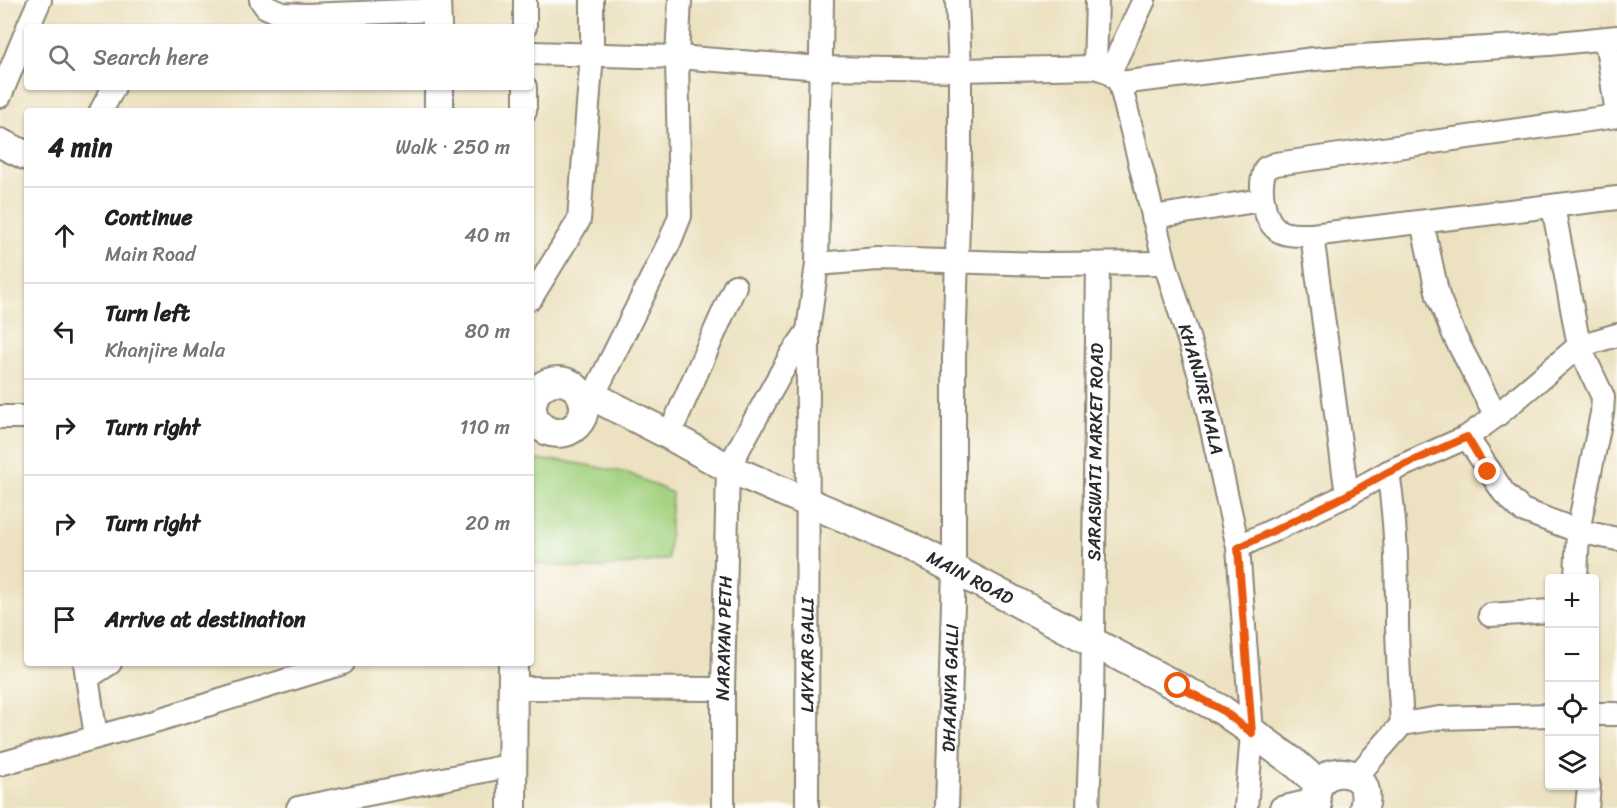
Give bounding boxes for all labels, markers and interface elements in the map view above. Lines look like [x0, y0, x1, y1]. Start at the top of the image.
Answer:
search box [24, 24, 534, 90]
text: Search here [93, 38, 209, 77]
icon: search [45, 41, 78, 74]
text: 4 min [48, 124, 112, 170]
text: Walk · 250 m [396, 130, 510, 165]
text: Continue [105, 198, 193, 237]
text: 40 m [464, 218, 510, 253]
icon: ahead [48, 219, 81, 252]
text: Main Road [105, 237, 195, 272]
text: Turn left [105, 294, 190, 333]
text: 80 m [465, 314, 510, 349]
icon: left [48, 315, 81, 348]
street label: KHANJIRE MALA [1169, 320, 1233, 458]
text: Khanjire Mala [105, 333, 225, 368]
street label: SARASWATI MARKET ROAD [1078, 343, 1113, 561]
text: Turn right [105, 408, 200, 447]
text: 110 m [460, 410, 510, 445]
icon: right [48, 411, 81, 444]
route end [1474, 458, 1500, 484]
text: Turn right [105, 504, 200, 543]
text: 20 m [465, 506, 510, 541]
icon: right [48, 507, 81, 540]
street label: MAIN ROAD [921, 542, 1020, 614]
map controls [1545, 574, 1599, 790]
button: + [1545, 574, 1599, 628]
street label: NARAYAN PETH [707, 575, 742, 701]
street label: LAYKAR GALLI [791, 596, 823, 713]
text: Arrive at destination [105, 600, 306, 639]
icon: arrive [48, 603, 81, 636]
street label: DHAANYA GALLI [933, 623, 968, 753]
button: − [1545, 628, 1599, 682]
route start [1164, 672, 1190, 698]
button: locate [1545, 682, 1599, 736]
button: layers [1545, 736, 1599, 790]

